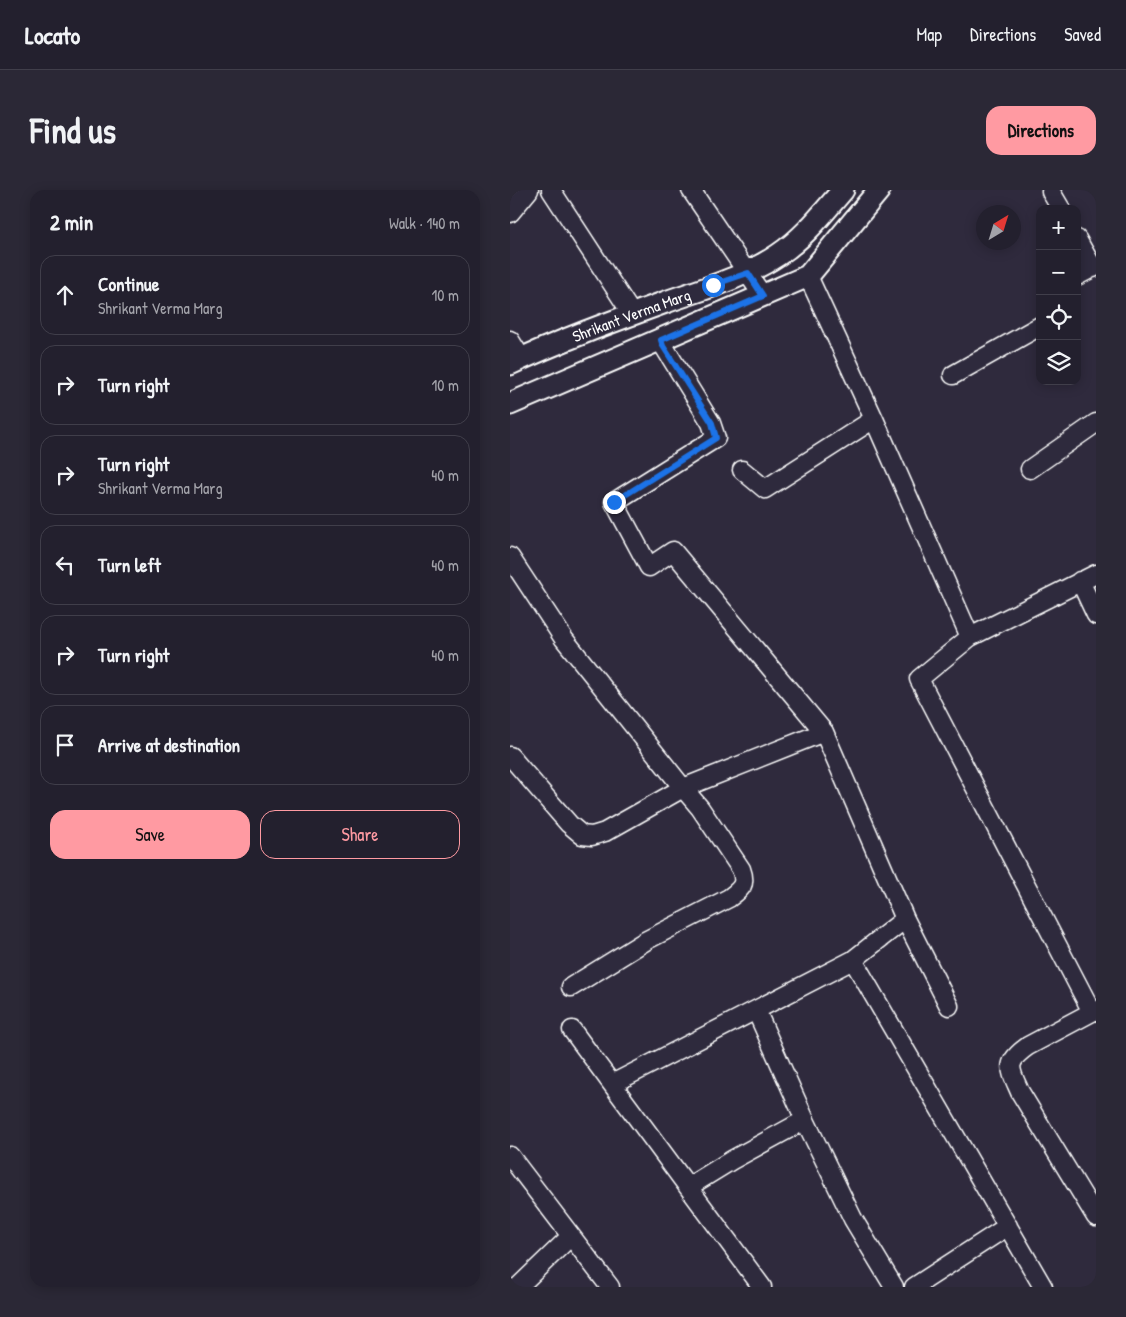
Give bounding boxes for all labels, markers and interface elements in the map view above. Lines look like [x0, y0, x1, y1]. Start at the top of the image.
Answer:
text: Locato [25, 19, 80, 51]
text: Map [917, 22, 942, 47]
text: Directions [970, 22, 1036, 47]
text: Saved [1064, 22, 1101, 47]
button: Directions [986, 106, 1096, 155]
text: Find us [30, 107, 116, 154]
north arrow [976, 205, 1021, 250]
map controls [1036, 205, 1081, 385]
button: + [1036, 205, 1081, 250]
text: 2 min [50, 208, 93, 237]
text: Walk · 140 m [389, 212, 460, 234]
button: − [1036, 250, 1081, 295]
text: Continue [98, 271, 159, 297]
route start [702, 274, 725, 297]
icon: ahead [51, 281, 79, 309]
street label: Shrikant Verma Marg [569, 283, 693, 347]
text: 10 m [431, 284, 459, 306]
button: locate [1036, 295, 1081, 340]
text: Shrikant Verma Marg [98, 297, 223, 319]
button: layers [1036, 340, 1081, 385]
icon: right [51, 371, 79, 399]
text: Turn right [98, 372, 169, 398]
text: 10 m [431, 374, 459, 396]
text: Turn right [98, 451, 169, 477]
icon: right [51, 461, 79, 489]
text: 40 m [431, 464, 459, 486]
text: Shrikant Verma Marg [98, 477, 223, 499]
route end [603, 491, 626, 514]
icon: left [51, 551, 79, 579]
text: Turn left [98, 552, 161, 578]
text: 40 m [431, 554, 459, 576]
icon: right [51, 641, 79, 669]
text: Turn right [98, 642, 169, 668]
text: 40 m [431, 644, 459, 666]
icon: arrive [51, 731, 79, 759]
text: Arrive at destination [98, 732, 240, 758]
button: Save [50, 810, 250, 859]
button: Share [260, 810, 460, 859]

